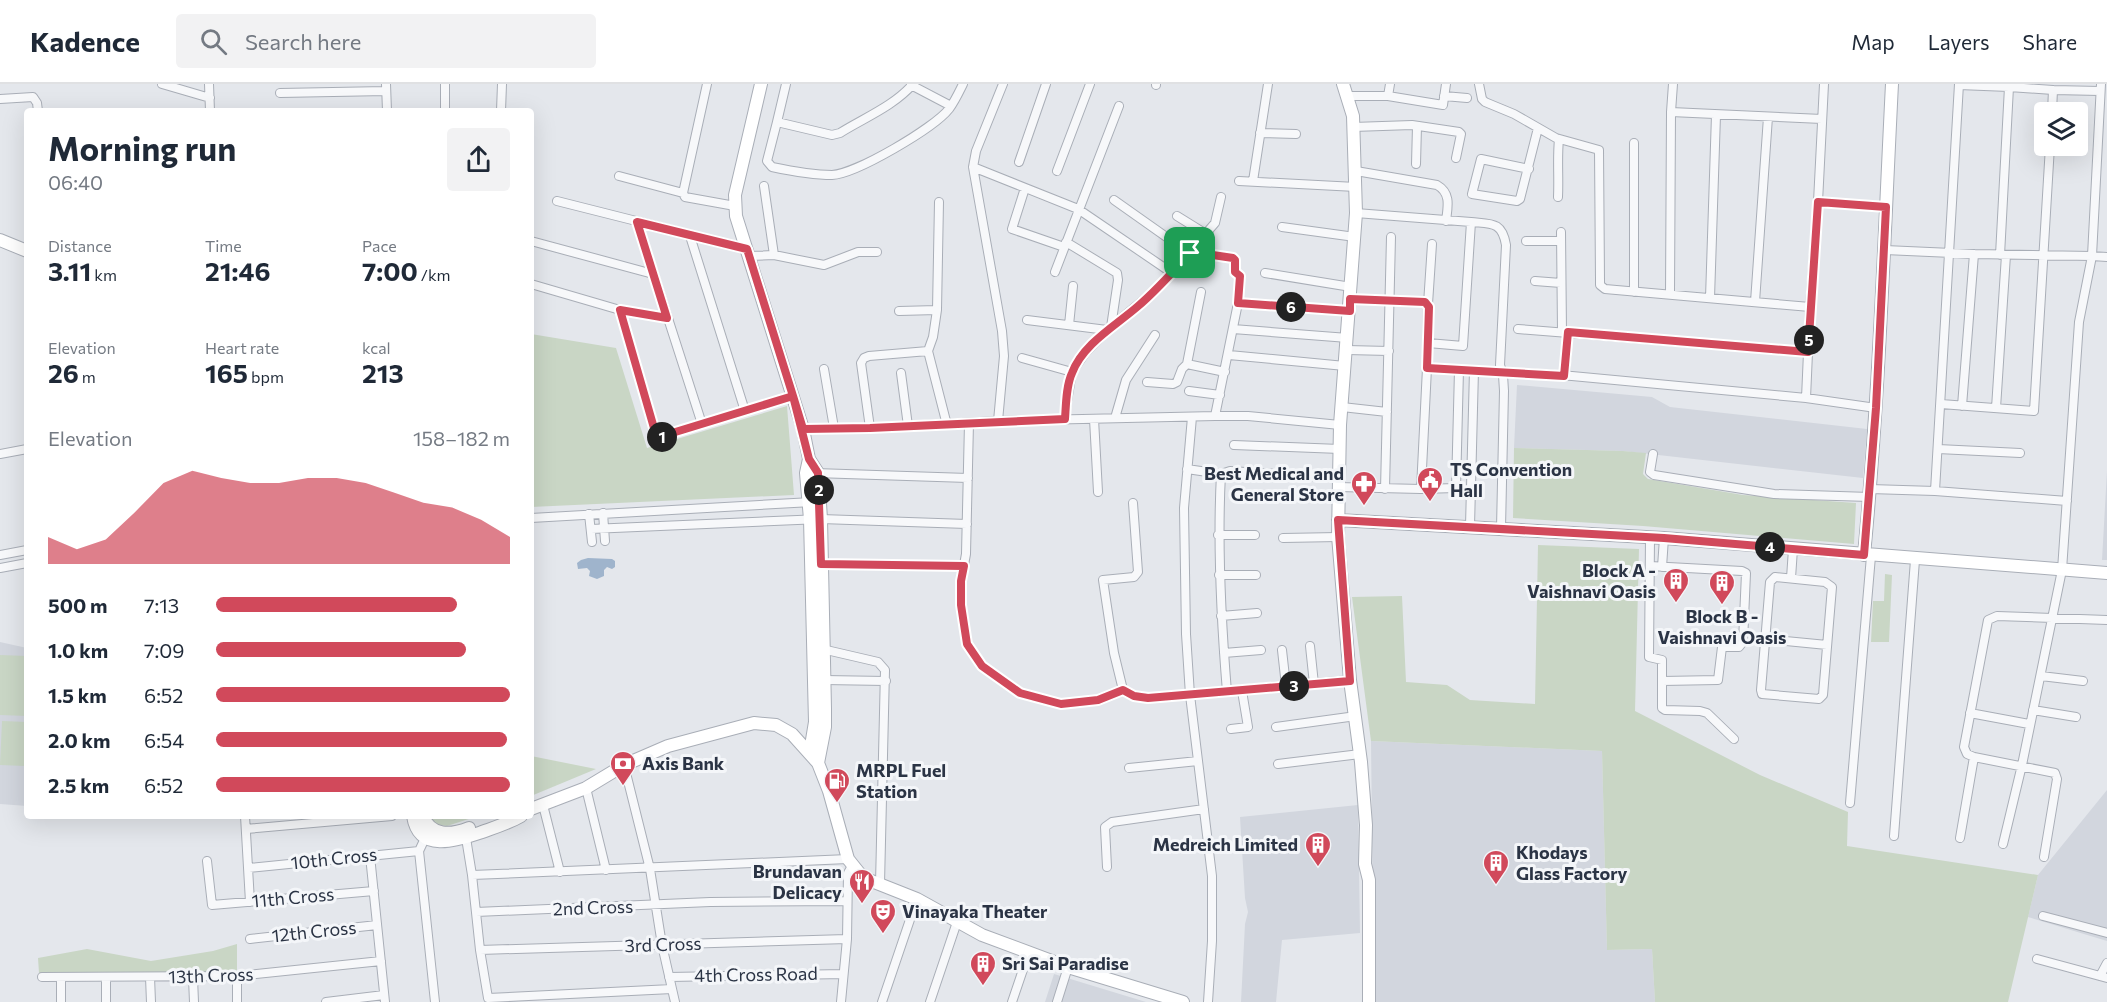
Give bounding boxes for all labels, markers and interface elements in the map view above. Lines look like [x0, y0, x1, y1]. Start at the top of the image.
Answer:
search box [176, 14, 596, 68]
text: Kadence [30, 24, 140, 58]
icon: search [197, 25, 230, 58]
text: Search here [245, 28, 361, 55]
text: Map [1851, 29, 1895, 54]
text: Layers [1928, 29, 1990, 54]
text: Share [2023, 29, 2077, 54]
map controls [2034, 102, 2088, 156]
button: layers [2034, 102, 2088, 156]
text: Morning run [48, 127, 236, 168]
button: share [447, 128, 510, 191]
text: 06:40 [48, 170, 103, 194]
pin [1164, 227, 1215, 278]
text: Distance [48, 236, 112, 255]
text: Time [205, 236, 242, 255]
text: Pace [362, 236, 397, 255]
icon: arrive [1173, 236, 1206, 269]
text: 3.11 [48, 255, 91, 286]
text: 21:46 [205, 255, 270, 286]
text: 7:00 [362, 255, 418, 286]
text: km [91, 265, 117, 284]
text: /km [418, 265, 451, 284]
pin: 6 [1276, 292, 1306, 322]
text: 6 [1286, 297, 1296, 316]
pin: 5 [1794, 325, 1824, 355]
text: 5 [1804, 330, 1814, 349]
text: Elevation [48, 338, 116, 357]
text: Heart rate [205, 338, 279, 357]
text: kcal [362, 338, 391, 357]
text: 26 [48, 357, 79, 388]
text: 165 [205, 357, 248, 388]
text: 213 [362, 357, 404, 388]
text: m [79, 367, 96, 386]
text: bpm [248, 367, 284, 386]
pin: 1 [647, 422, 677, 452]
text: Elevation [48, 426, 133, 450]
text: 158–182 m [413, 426, 510, 450]
text: 1 [658, 427, 666, 446]
place label: TS Convention Hall [1450, 458, 1572, 501]
place label: Best Medical and General Store [1204, 462, 1344, 505]
public building icon: TS Convention Hall [1415, 465, 1445, 503]
pharmacy icon: Best Medical and General Store [1349, 469, 1379, 507]
pin: 2 [804, 475, 834, 505]
text: 2 [814, 480, 824, 499]
pin: 4 [1755, 532, 1785, 562]
text: 4 [1765, 537, 1775, 556]
place label: Block A - Vaishnavi Oasis [1527, 559, 1656, 602]
building icon: Block A - Vaishnavi Oasis [1661, 566, 1691, 604]
building icon: Block B - Vaishnavi Oasis [1707, 568, 1737, 606]
text: 500 m [48, 593, 108, 617]
text: 7:13 [144, 593, 179, 617]
place label: Block B - Vaishnavi Oasis [1658, 605, 1786, 648]
text: 1.0 km [48, 638, 108, 662]
text: 7:09 [144, 638, 184, 662]
pin: 3 [1279, 671, 1309, 701]
text: 3 [1289, 676, 1299, 695]
text: 1.5 km [48, 683, 107, 707]
text: 6:52 [144, 683, 183, 707]
text: 2.0 km [48, 728, 110, 752]
text: 6:54 [144, 728, 184, 752]
bank icon: Axis Bank [608, 749, 638, 787]
place label: Axis Bank [642, 752, 725, 774]
place label: MRPL Fuel Station [856, 759, 946, 802]
fuel station icon: MRPL Fuel Station [822, 766, 852, 804]
text: 2.5 km [48, 773, 109, 797]
text: 6:52 [144, 773, 183, 797]
building icon: Medreich Limited [1303, 830, 1333, 868]
place label: Medreich Limited [1153, 833, 1298, 855]
place label: Khodays Glass Factory [1516, 841, 1628, 884]
street label: 10th Cross [290, 843, 378, 873]
building icon: Khodays Glass Factory [1481, 848, 1511, 886]
place label: Brundavan Delicacy [753, 860, 842, 903]
restaurant icon: Brundavan Delicacy [847, 867, 877, 905]
street label: 11th Cross [251, 882, 335, 912]
street label: 2nd Cross [552, 895, 633, 919]
theatre icon: Vinayaka Theater [868, 897, 898, 935]
place label: Vinayaka Theater [902, 900, 1048, 922]
street label: 12th Cross [270, 916, 357, 946]
street label: 3rd Cross [624, 932, 702, 956]
building icon: Sri Sai Paradise [968, 949, 998, 987]
place label: Sri Sai Paradise [1002, 952, 1129, 974]
street label: 4th Cross Road [694, 962, 818, 986]
street label: 13th Cross [168, 963, 254, 987]

